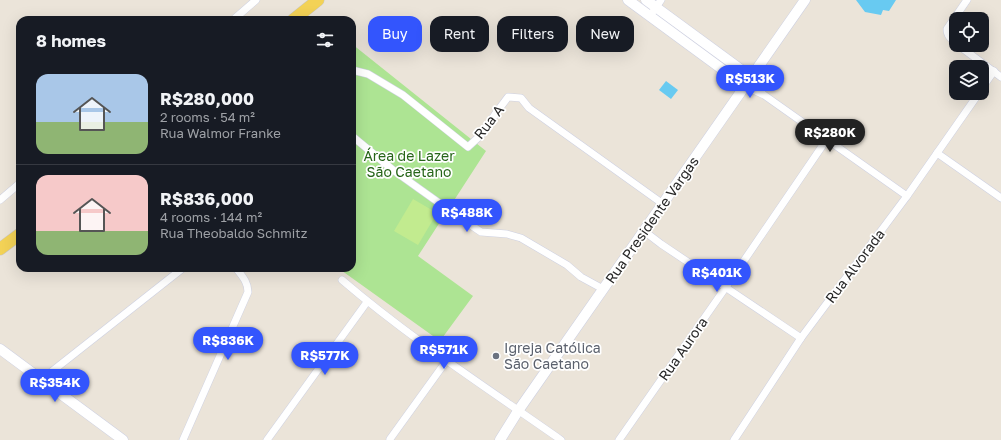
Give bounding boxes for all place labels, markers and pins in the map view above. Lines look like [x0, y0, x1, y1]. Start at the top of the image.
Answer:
pin: R$513K [717, 65, 783, 99]
pin: R$280K [797, 119, 863, 153]
pin: R$488K [434, 199, 500, 233]
pin: R$401K [684, 259, 750, 293]
pin: R$836K [195, 327, 261, 361]
pin: R$571K [411, 336, 477, 370]
place label: Igreja Católica São Caetano [504, 339, 601, 372]
pin: R$577K [292, 342, 358, 376]
marker: Igreja Católica São Caetano [491, 351, 501, 361]
pin: R$354K [22, 369, 88, 403]

